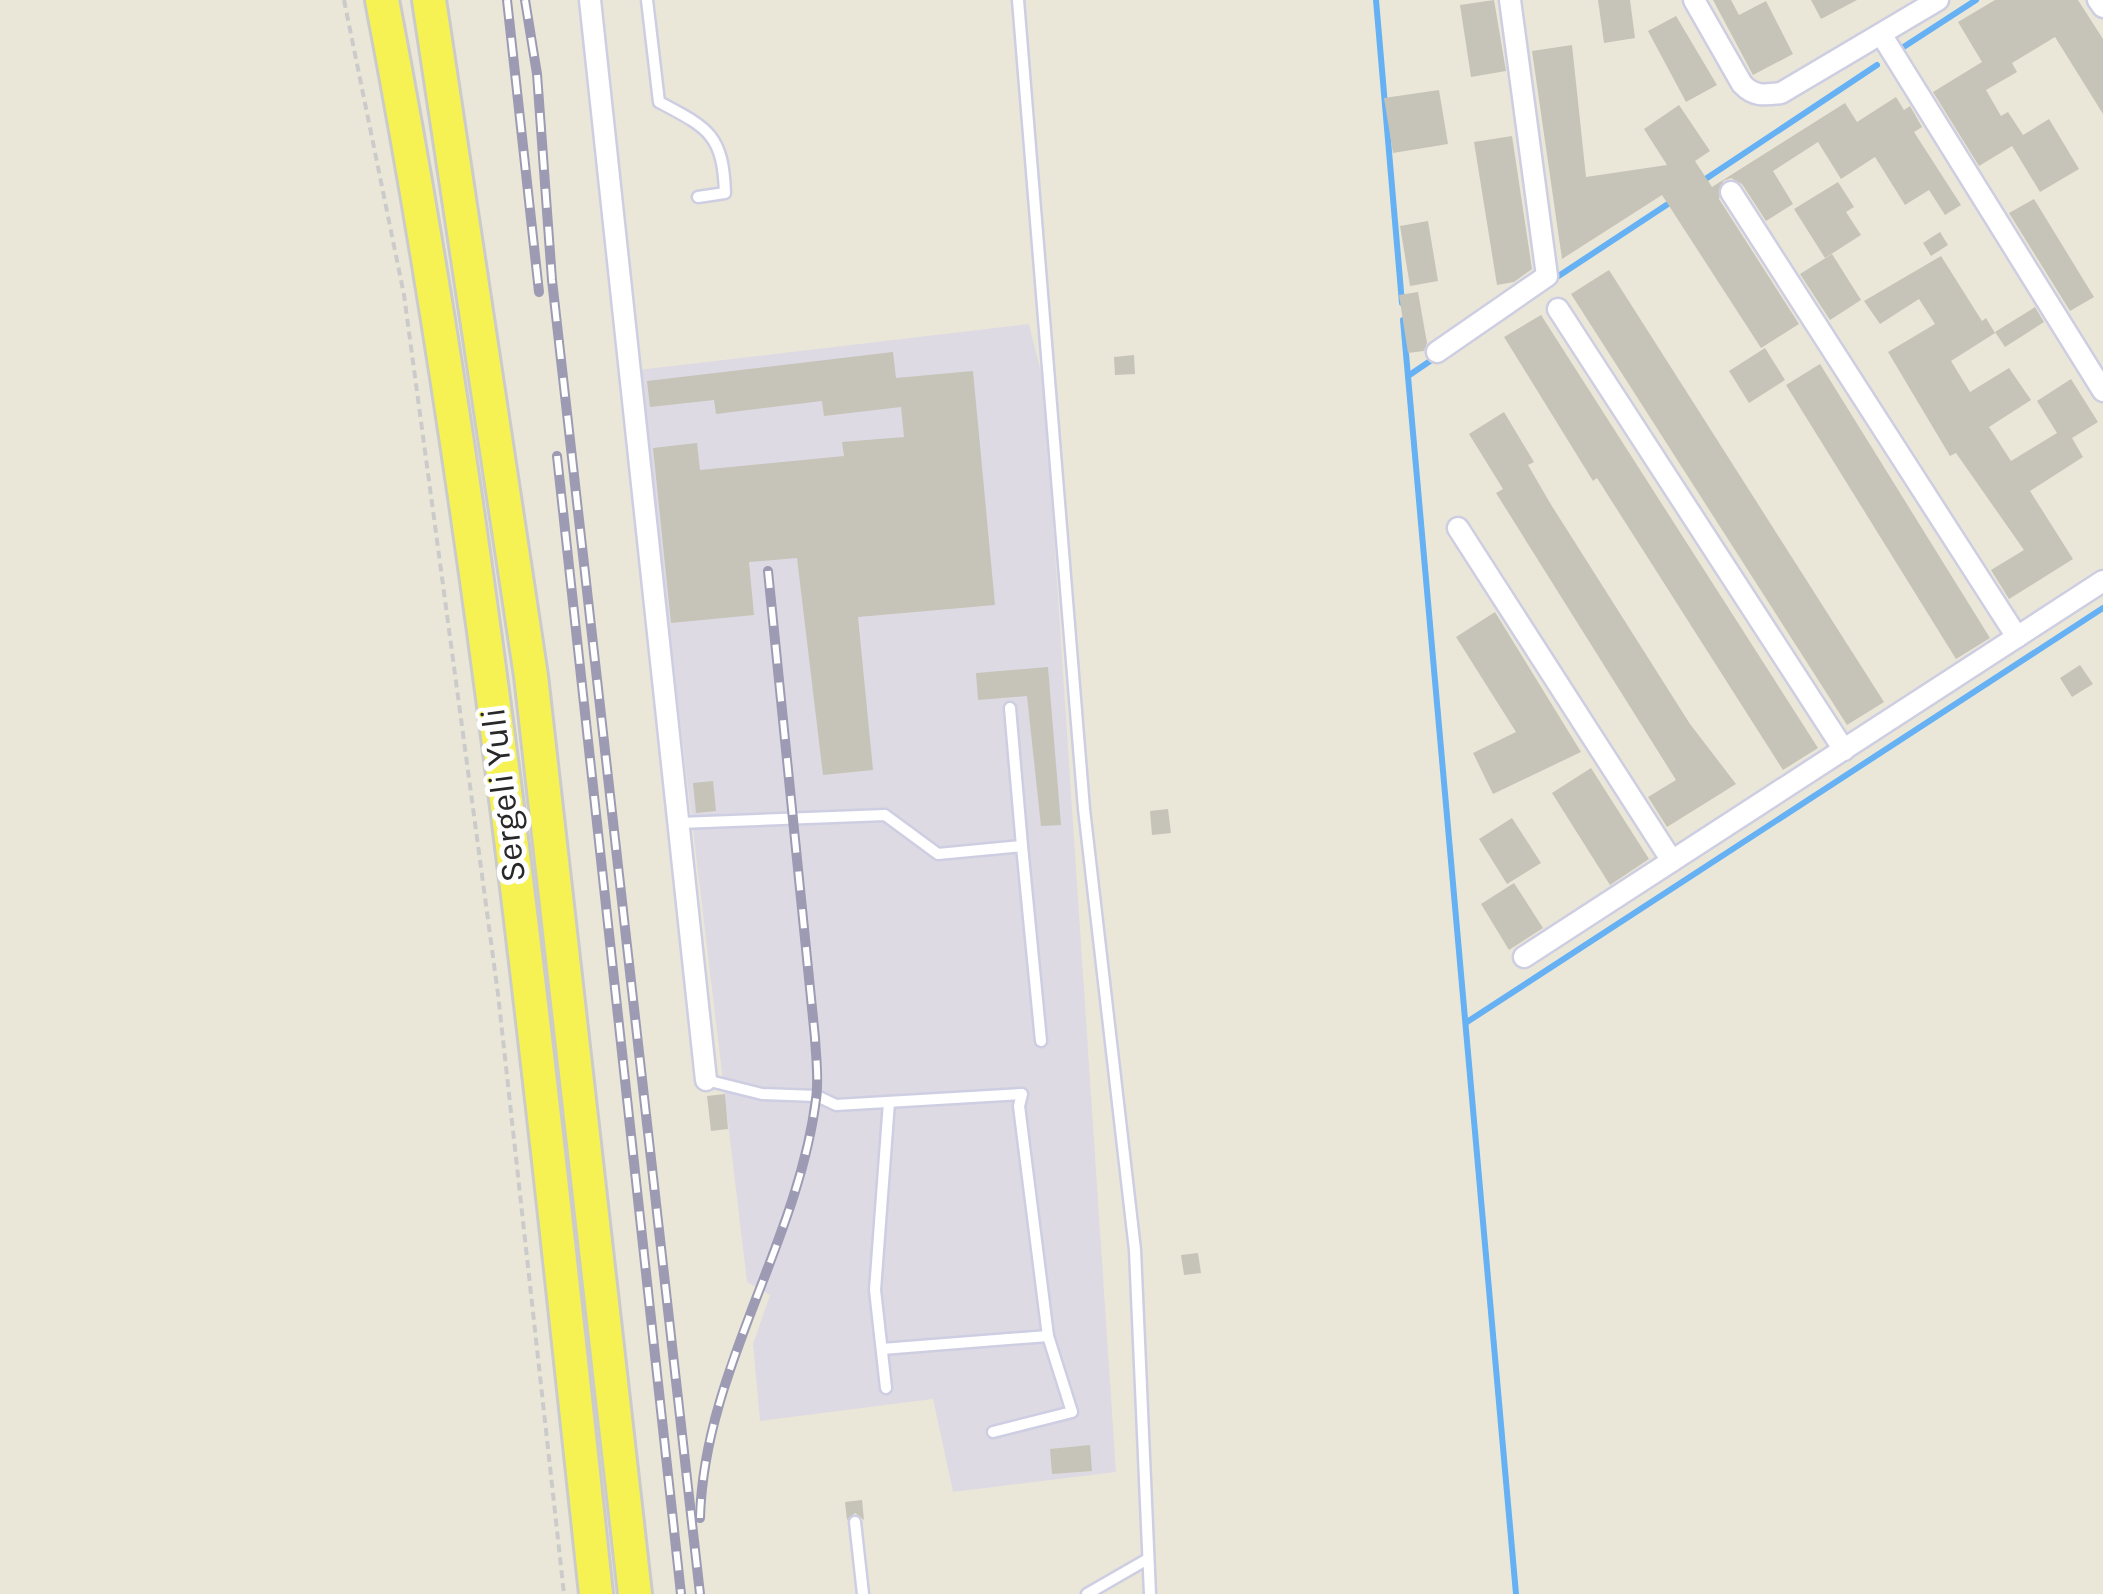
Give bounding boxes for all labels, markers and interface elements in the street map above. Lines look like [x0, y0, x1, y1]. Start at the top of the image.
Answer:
street label: Sergeli Yuli [472, 705, 534, 885]

